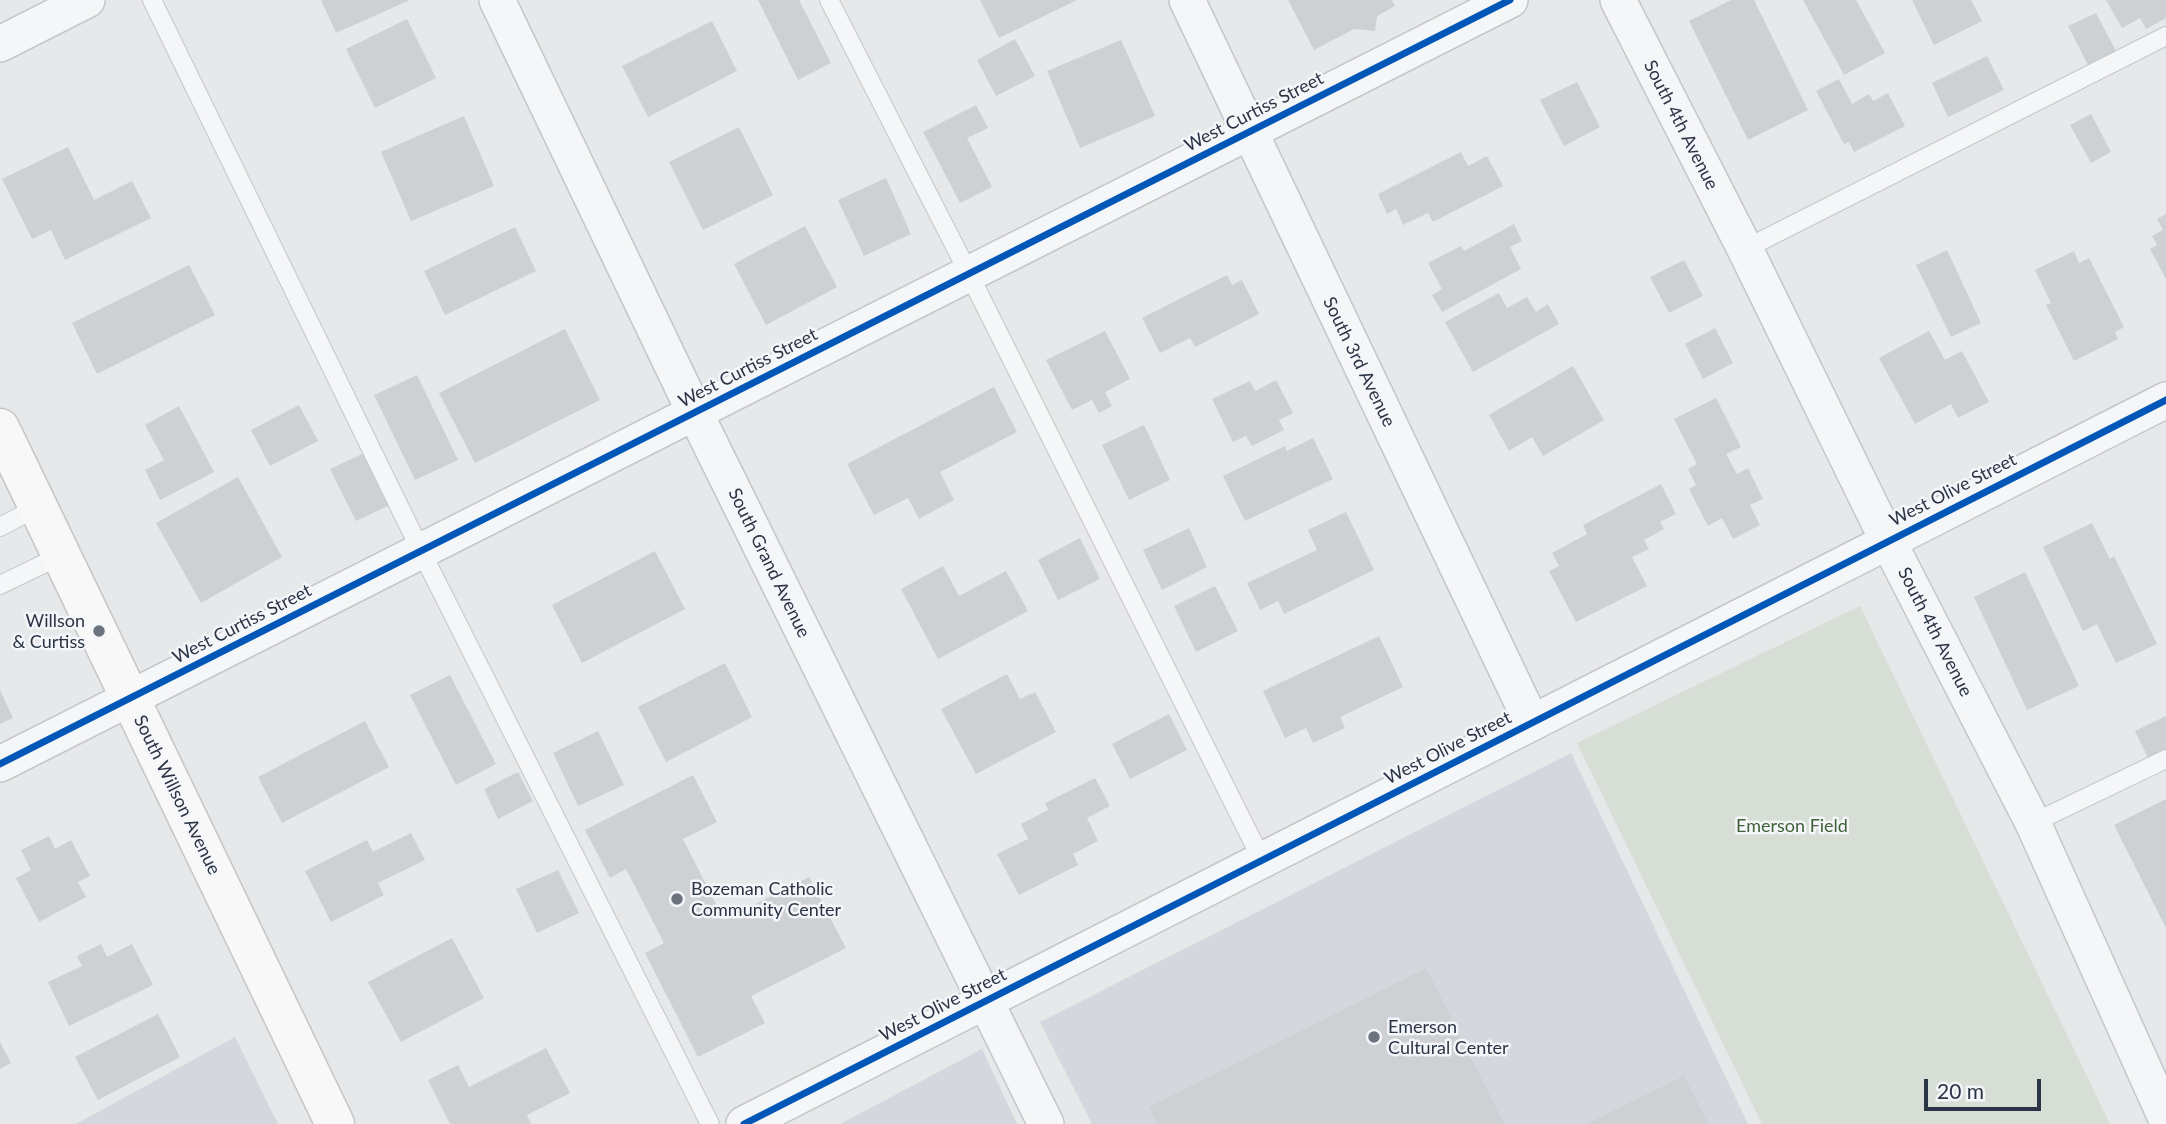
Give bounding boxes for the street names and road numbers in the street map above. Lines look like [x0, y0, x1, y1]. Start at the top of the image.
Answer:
street label: South 4th Avenue [1639, 57, 1723, 193]
street label: West Curtiss Street [1181, 68, 1327, 156]
street label: South 3rd Avenue [1318, 293, 1400, 431]
street label: West Curtiss Street [675, 324, 821, 412]
street label: West Olive Street [1886, 449, 2020, 531]
street label: South Grand Avenue [723, 485, 815, 641]
street label: South 4th Avenue [1893, 564, 1977, 700]
street label: West Curtiss Street [169, 580, 315, 668]
street label: West Olive Street [1381, 707, 1515, 789]
street label: South Willson Avenue [129, 712, 225, 878]
street label: West Olive Street [876, 964, 1010, 1046]

